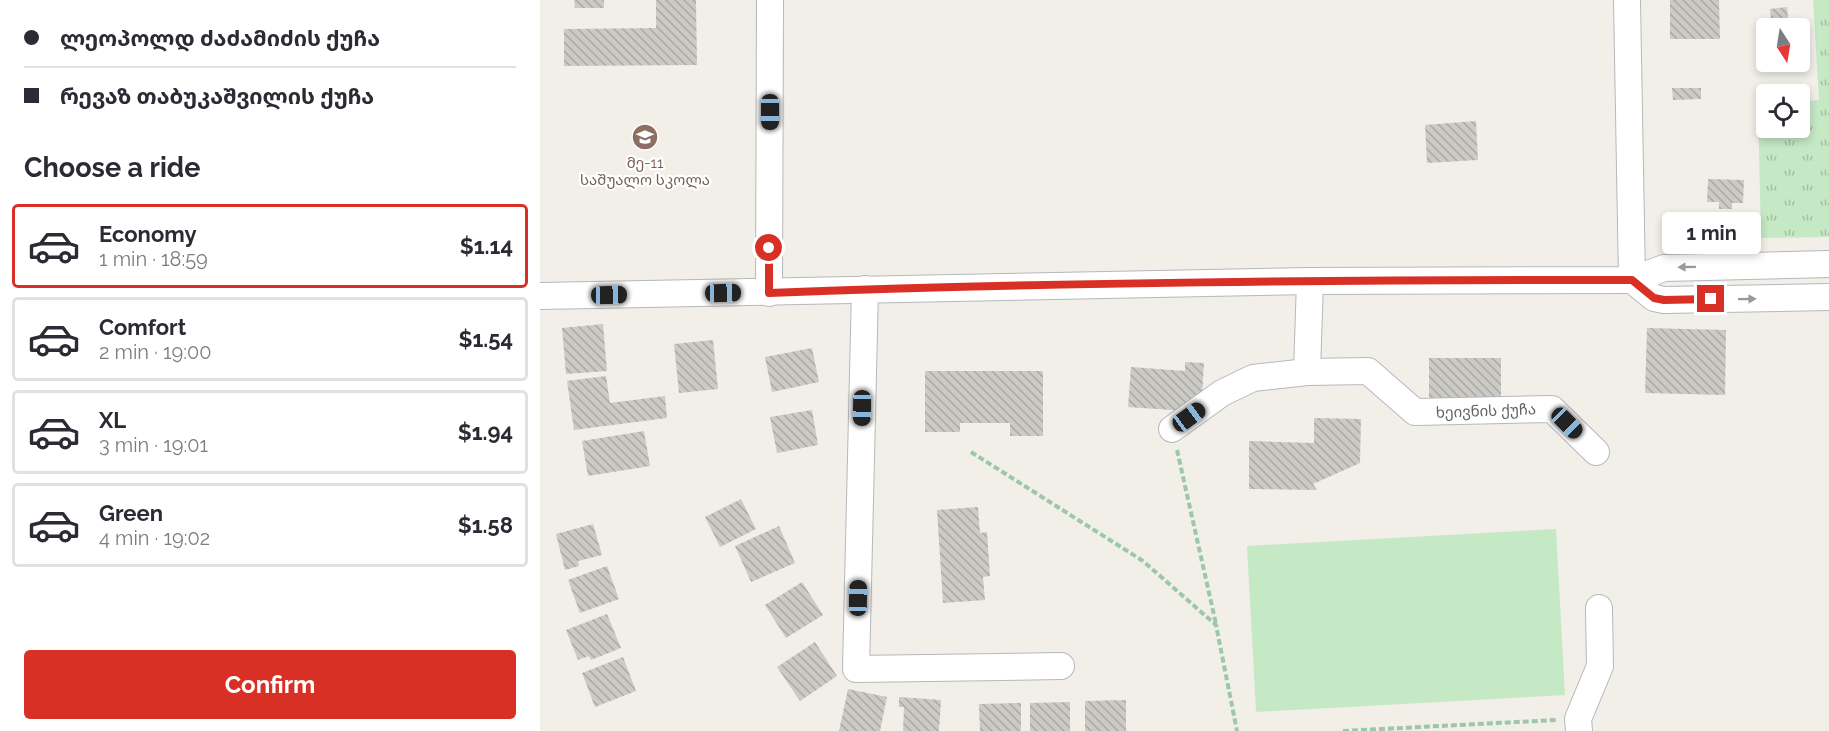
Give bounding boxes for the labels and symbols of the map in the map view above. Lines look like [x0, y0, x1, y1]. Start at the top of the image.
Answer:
north arrow [1756, 18, 1810, 72]
car [761, 94, 779, 130]
school or university icon: მე-11 საშუალო სკოლა [630, 122, 660, 152]
place label: მე-11 საშუალო სკოლა [580, 154, 710, 189]
callout: 1 min [1662, 212, 1760, 254]
route start [755, 234, 782, 261]
one-way arrow [1677, 262, 1696, 272]
car [705, 284, 741, 302]
route end [1697, 285, 1724, 312]
car [591, 286, 627, 304]
one-way arrow [1738, 294, 1757, 303]
car [853, 390, 871, 426]
car [1169, 399, 1209, 435]
street label: ხეივნის ქუჩა [1436, 400, 1536, 422]
car [1548, 404, 1586, 442]
car [849, 580, 867, 616]

